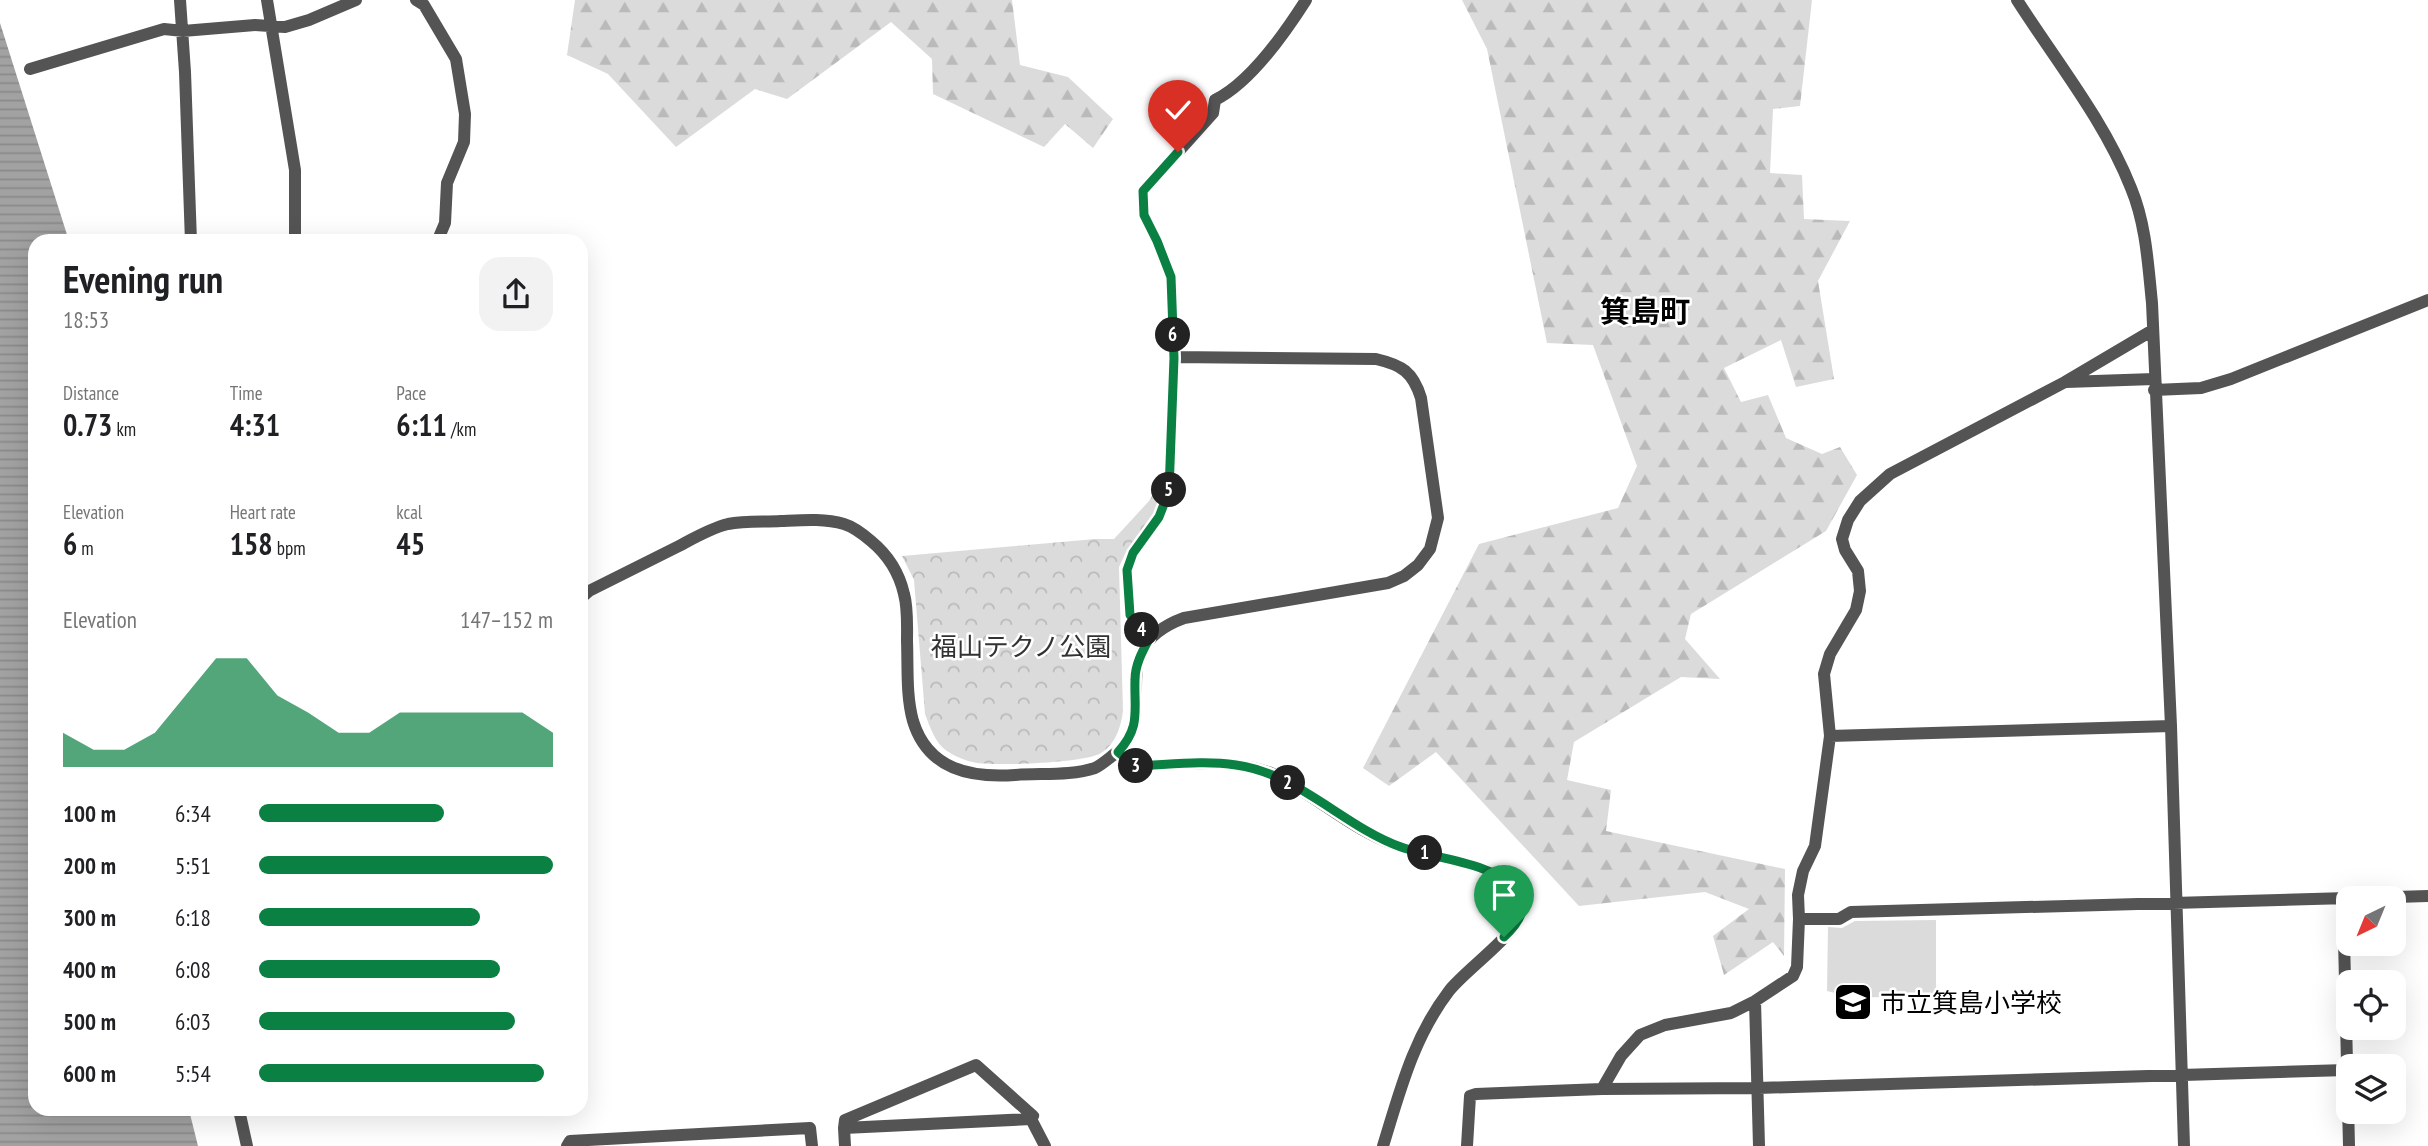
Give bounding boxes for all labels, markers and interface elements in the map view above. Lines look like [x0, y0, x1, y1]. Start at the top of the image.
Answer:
pin [1148, 80, 1208, 152]
icon: check [1159, 91, 1197, 129]
text: Evening run [63, 254, 223, 303]
button: share [479, 257, 553, 331]
district label: 箕島町 [1600, 291, 1690, 330]
text: 18:53 [63, 305, 109, 334]
pin: 6 [1156, 318, 1190, 352]
text: 6 [1168, 322, 1177, 346]
text: Distance [63, 381, 119, 405]
text: Time [230, 381, 263, 405]
text: Pace [396, 381, 426, 405]
text: 0.73 [63, 405, 112, 444]
text: 4:31 [230, 405, 280, 444]
text: 6:11 [396, 405, 447, 444]
text: km [112, 417, 136, 441]
text: /km [447, 417, 476, 441]
pin: 5 [1152, 472, 1186, 508]
text: 5 [1164, 477, 1173, 501]
text: Elevation [63, 500, 124, 524]
text: Heart rate [230, 500, 296, 524]
text: kcal [396, 500, 422, 524]
text: 6 [63, 524, 77, 563]
text: 158 [230, 524, 273, 563]
text: 45 [396, 524, 425, 563]
text: m [77, 536, 94, 560]
text: bpm [273, 536, 306, 560]
text: Elevation [63, 605, 137, 634]
text: 147–152 m [460, 605, 553, 634]
pin: 4 [1124, 612, 1160, 648]
text: 4 [1137, 617, 1146, 641]
park label: 福山テクノ公園 [931, 630, 1111, 663]
pin: 3 [1118, 748, 1154, 784]
text: 3 [1131, 753, 1140, 777]
pin: 2 [1270, 766, 1306, 800]
text: 2 [1283, 770, 1292, 794]
text: 100 m [63, 799, 116, 828]
text: 6:34 [175, 799, 211, 828]
pin: 1 [1408, 836, 1442, 870]
text: 1 [1420, 840, 1429, 864]
text: 200 m [63, 851, 116, 880]
text: 5:51 [175, 851, 211, 880]
pin [1474, 865, 1534, 937]
icon: arrive [1485, 876, 1523, 914]
north arrow [2336, 886, 2406, 956]
map controls [2336, 886, 2406, 1124]
text: 300 m [63, 903, 116, 932]
text: 6:18 [175, 903, 211, 932]
text: 400 m [63, 955, 116, 984]
text: 6:08 [175, 955, 211, 984]
button: locate [2336, 970, 2406, 1040]
school or university icon: 市立箕島小学校 [1832, 981, 1874, 1023]
place label: 市立箕島小学校 [1880, 986, 2062, 1019]
text: 500 m [63, 1007, 116, 1036]
text: 6:03 [175, 1007, 211, 1036]
button: layers [2336, 1054, 2406, 1124]
text: 600 m [63, 1059, 116, 1088]
text: 5:54 [175, 1059, 211, 1088]

